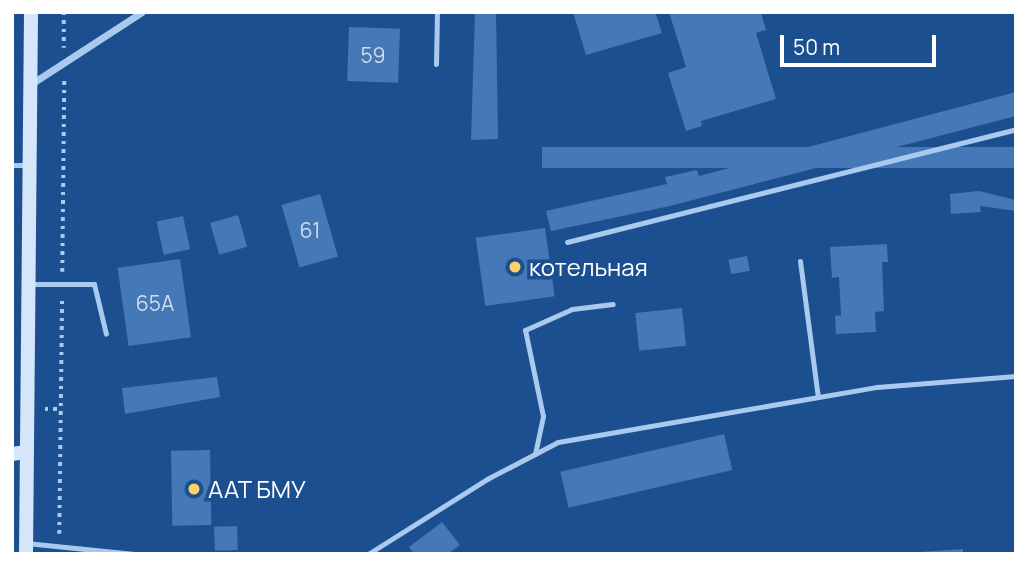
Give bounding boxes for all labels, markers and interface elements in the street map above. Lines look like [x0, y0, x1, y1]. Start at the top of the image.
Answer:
scale bar [783, 21, 939, 65]
text: 50 m [793, 33, 840, 61]
house number: 59 [360, 42, 386, 68]
house number: 61 [300, 217, 320, 243]
place label: котельная [529, 253, 648, 281]
marker: котельная [507, 259, 523, 275]
house number: 65А [136, 290, 174, 316]
place label: ААТ БМУ [208, 475, 307, 503]
marker: ААТ БМУ [186, 481, 202, 497]

